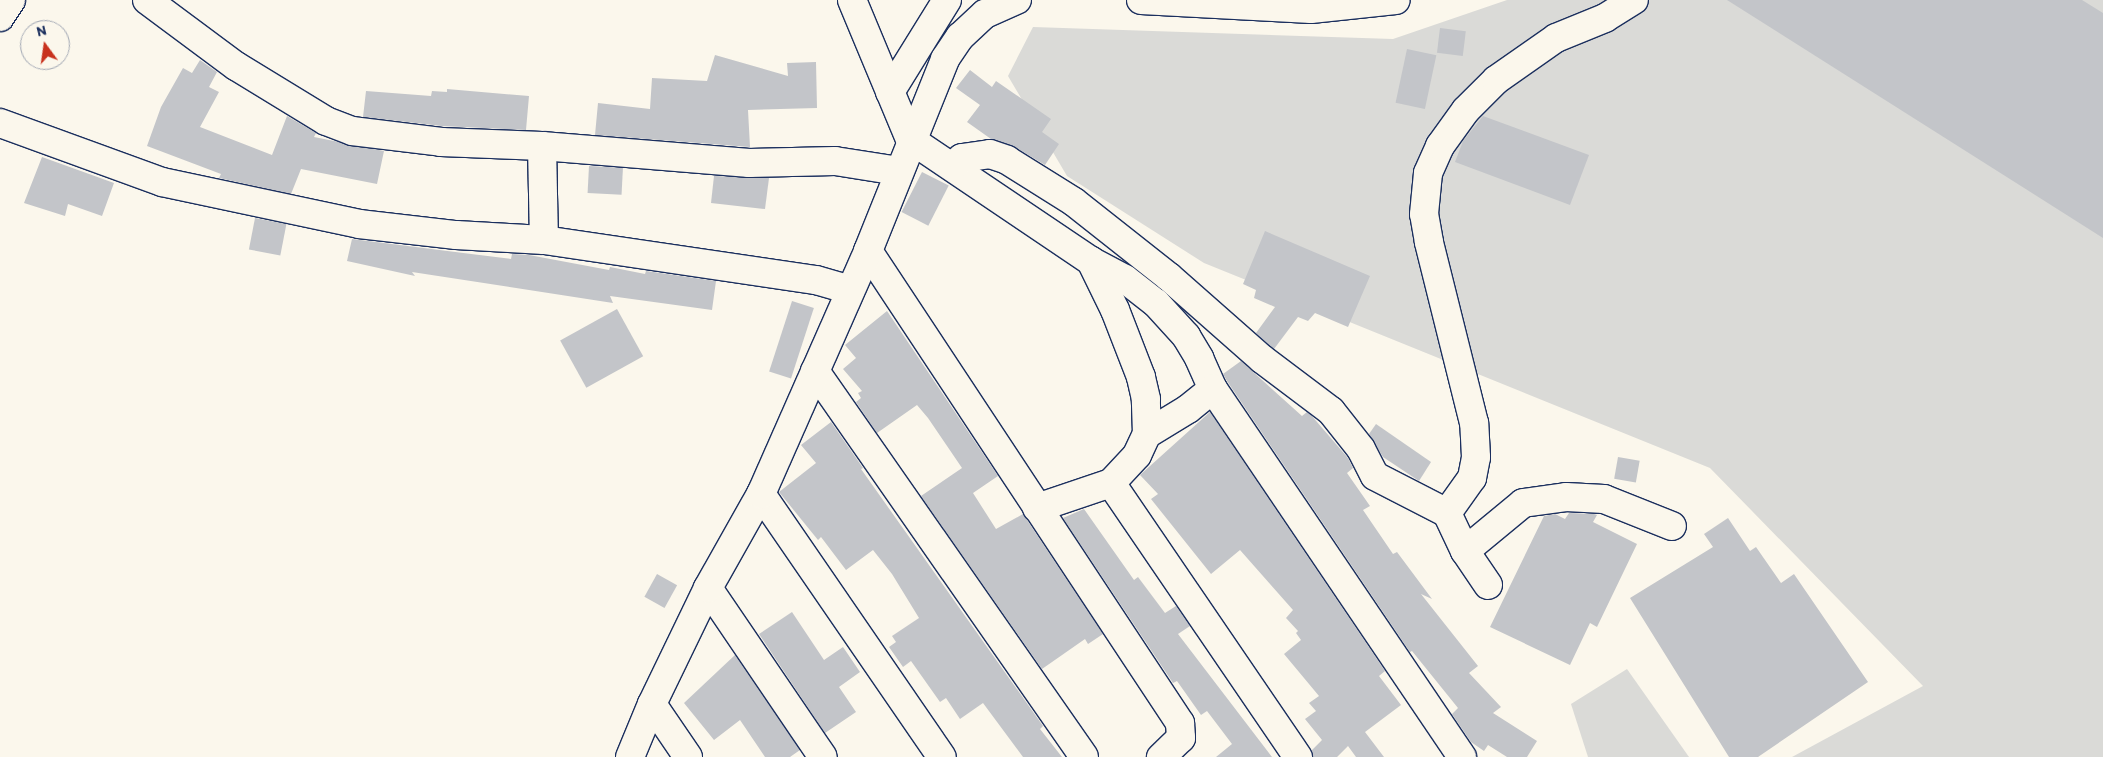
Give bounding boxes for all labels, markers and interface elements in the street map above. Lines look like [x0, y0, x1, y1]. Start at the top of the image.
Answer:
north arrow [20, 20, 70, 70]
text: N [35, 22, 48, 40]

